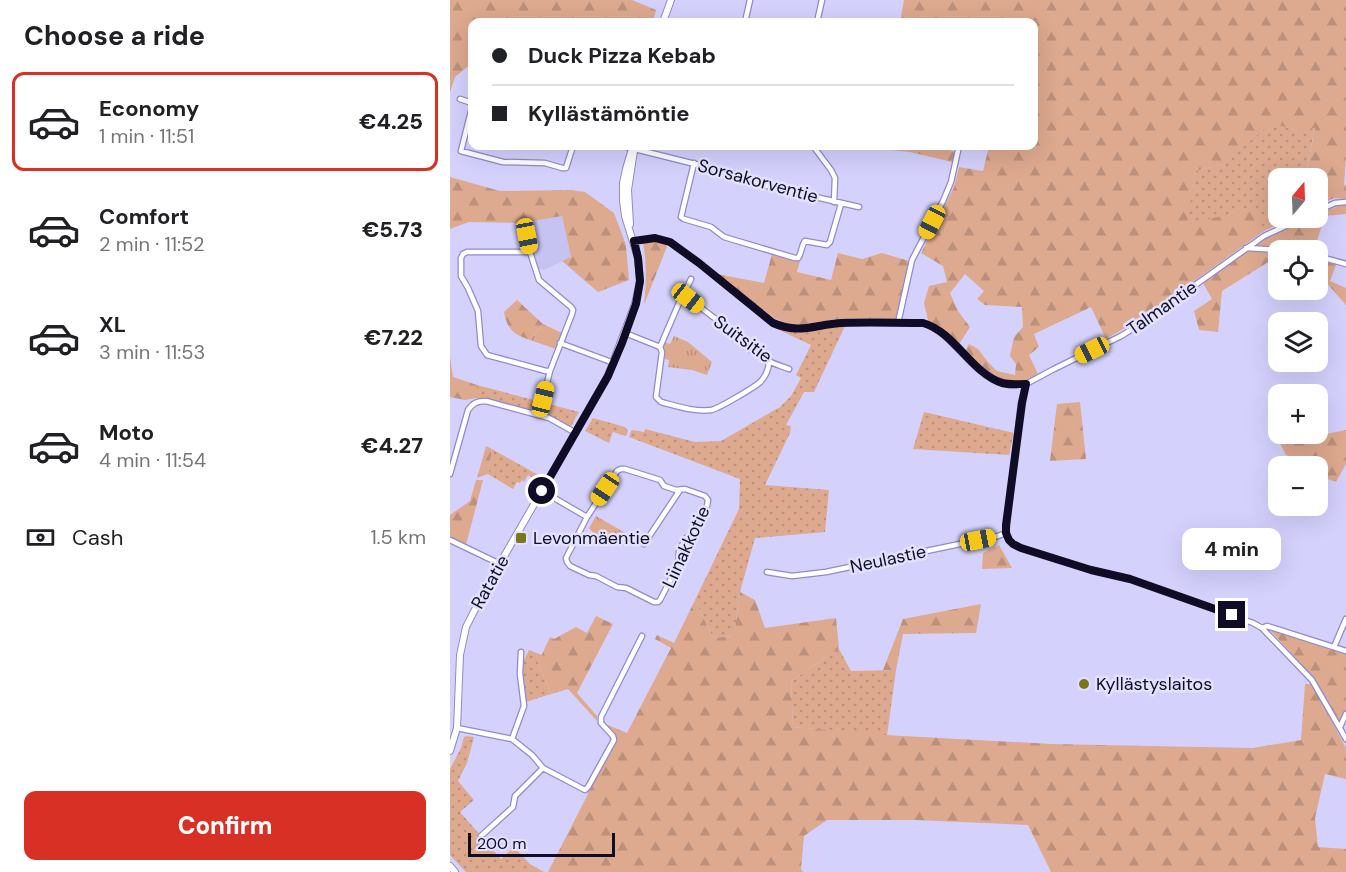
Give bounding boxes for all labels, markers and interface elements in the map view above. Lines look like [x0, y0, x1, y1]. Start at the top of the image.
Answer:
text: Choose a ride [24, 18, 205, 53]
text: Duck Pizza Kebab [528, 41, 716, 70]
text: Economy [99, 94, 199, 123]
icon: car [27, 95, 81, 149]
text: Kyllästämöntie [528, 99, 689, 128]
text: €4.25 [359, 107, 423, 136]
text: 1 min · 11:51 [99, 123, 194, 149]
street label: Sorsakorventie [695, 153, 821, 209]
north arrow [1268, 168, 1328, 228]
map controls [1268, 168, 1328, 516]
text: Comfort [99, 202, 189, 231]
car [916, 202, 948, 242]
icon: car [27, 203, 81, 257]
text: €5.73 [362, 215, 423, 244]
car [515, 217, 539, 255]
text: 2 min · 11:52 [99, 231, 204, 257]
button: locate [1268, 240, 1328, 300]
street label: Talmantie [1122, 275, 1202, 341]
car [668, 280, 708, 316]
text: XL [99, 310, 126, 339]
street label: Suitsitie [709, 310, 777, 368]
icon: car [27, 311, 81, 365]
button: layers [1268, 312, 1328, 372]
text: €7.22 [364, 323, 423, 352]
car [1072, 334, 1112, 366]
text: 3 min · 11:53 [99, 339, 205, 365]
car [530, 379, 556, 419]
button: + [1268, 384, 1328, 444]
text: Moto [99, 418, 154, 447]
icon: car [27, 419, 81, 473]
text: €4.27 [361, 431, 423, 460]
text: 4 min · 11:54 [99, 447, 206, 473]
button: − [1268, 456, 1328, 516]
car [587, 469, 623, 509]
route start [528, 477, 555, 504]
street label: Liinakkotie [657, 502, 715, 592]
icon: cash [24, 521, 57, 554]
text: Cash [72, 523, 123, 552]
text: 1.5 km [370, 524, 426, 550]
place label: Levonmäentie [533, 526, 650, 550]
car [959, 528, 997, 552]
callout: 4 min [1182, 528, 1282, 570]
marker: Levonmäentie [514, 531, 528, 545]
text: 4 min [1204, 536, 1259, 562]
street label: Neulastie [848, 539, 928, 579]
street label: Ratatie [465, 551, 515, 613]
route end [1218, 601, 1245, 628]
place label: Kyllästyslaitos [1096, 672, 1212, 696]
marker: Kyllästyslaitos [1077, 677, 1091, 691]
button: Confirm [24, 791, 426, 860]
scale bar [468, 830, 615, 858]
text: 200 m [477, 833, 526, 854]

